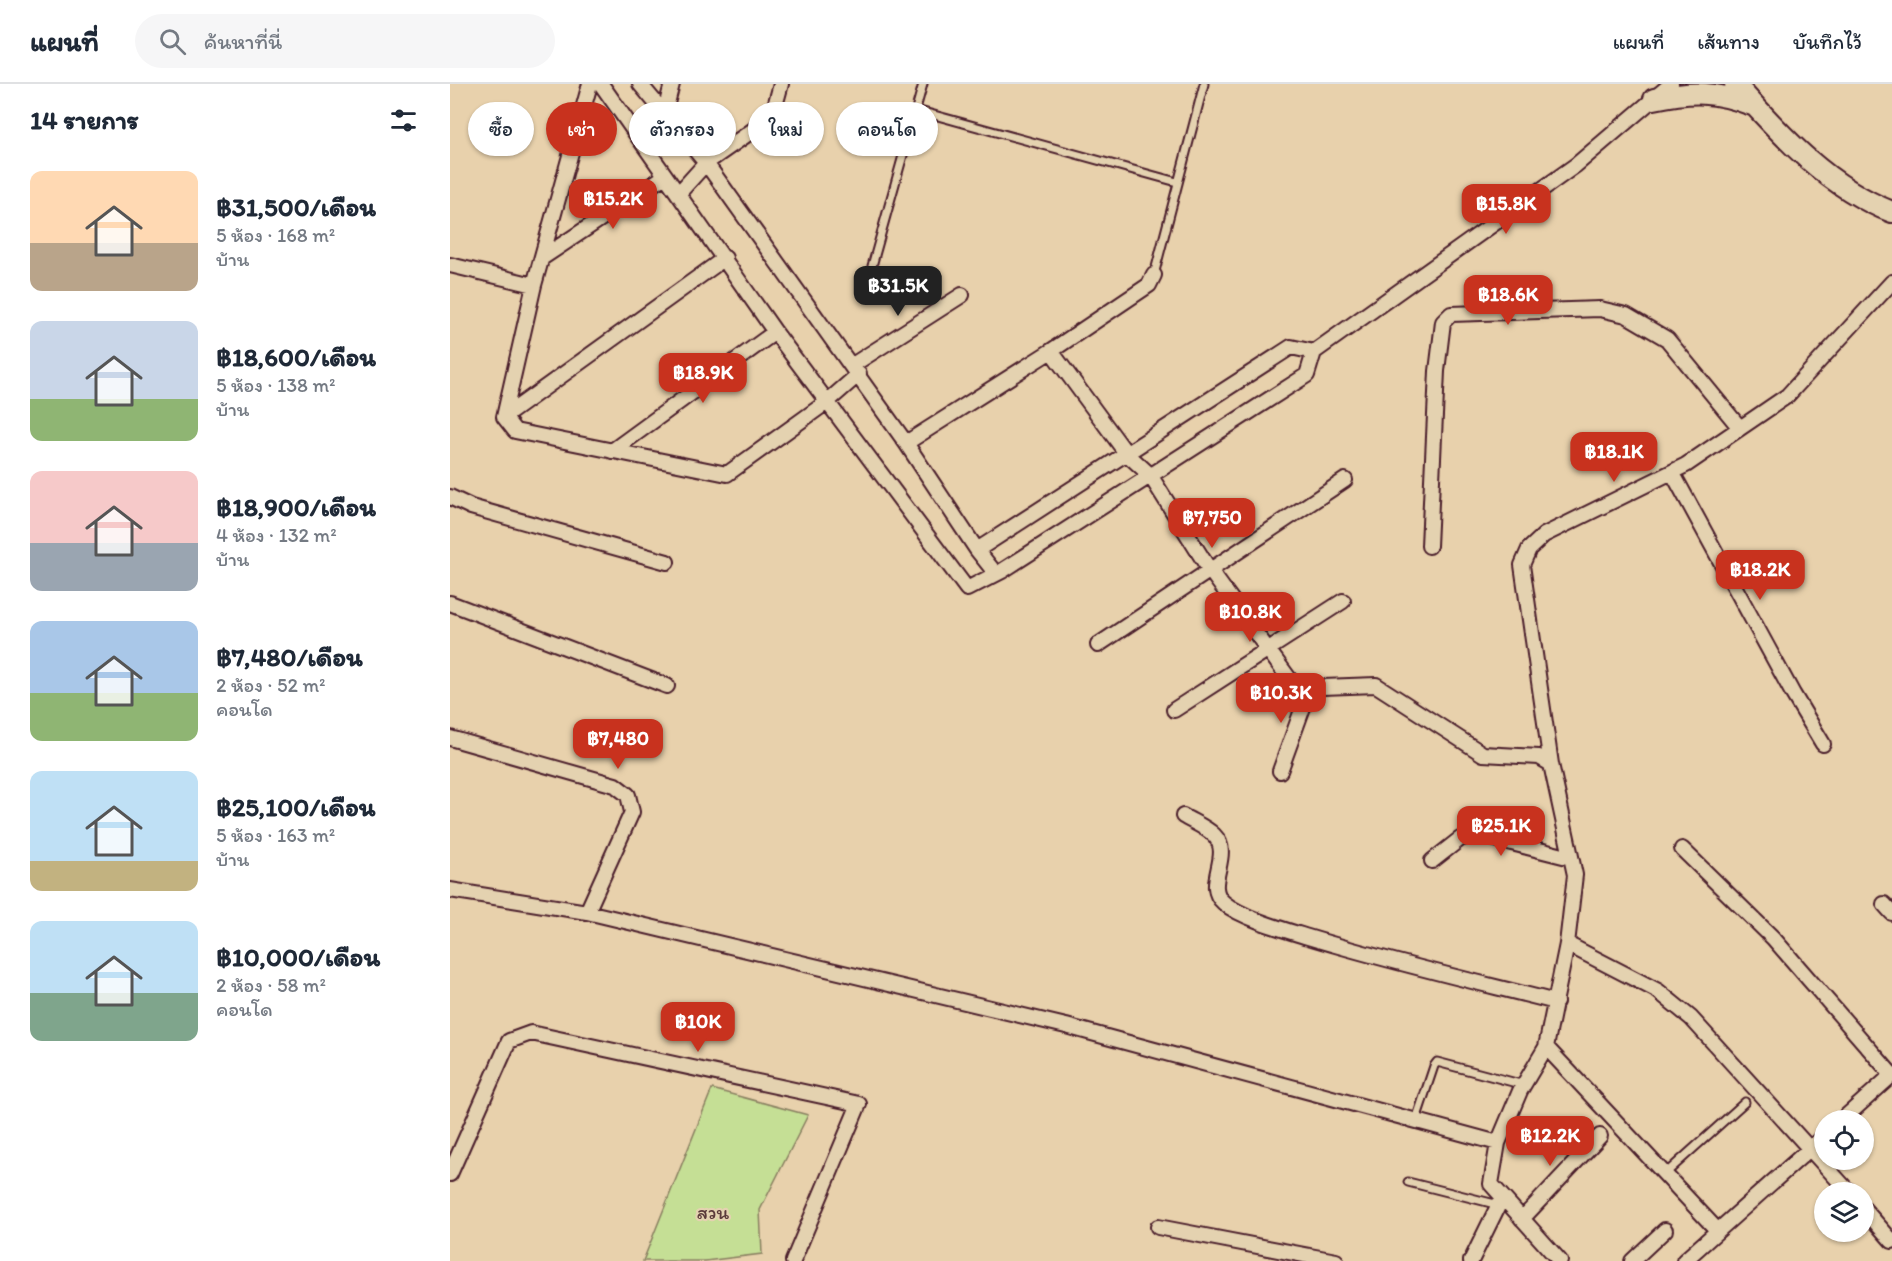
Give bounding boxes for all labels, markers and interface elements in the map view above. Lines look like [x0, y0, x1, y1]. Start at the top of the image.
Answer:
search box [135, 14, 555, 68]
text: แผนที่ [30, 24, 99, 58]
icon: search [156, 25, 189, 58]
text: ค้นหาที่นี่ [204, 28, 282, 55]
text: แผนที่ [1613, 29, 1664, 54]
text: เส้นทาง [1697, 29, 1760, 54]
text: บันทึกไว้ [1793, 29, 1862, 54]
chip: ซื้อ [468, 102, 534, 156]
chip: เช่า [546, 102, 617, 156]
chip: ตัวกรอง [629, 102, 736, 156]
chip: ใหม่ [748, 102, 824, 156]
chip: คอนโด [836, 102, 938, 156]
text: 14 รายการ [30, 104, 139, 136]
icon: filters [387, 104, 420, 137]
pin: ฿15.2K [564, 179, 662, 230]
pin: ฿15.8K [1457, 184, 1555, 235]
text: ฿15.2K [583, 186, 643, 210]
text: ฿31,500/เดือน [216, 191, 376, 223]
text: ฿15.8K [1476, 191, 1536, 215]
icon: home [78, 195, 150, 267]
text: 5 ห้อง · 168 m² [216, 223, 335, 247]
text: บ้าน [216, 247, 249, 271]
pin: ฿31.5K [849, 266, 947, 317]
text: ฿31.5K [868, 273, 928, 297]
pin: ฿18.6K [1459, 275, 1557, 326]
text: ฿18.6K [1478, 282, 1538, 306]
text: ฿18,600/เดือน [216, 341, 376, 373]
icon: home [78, 345, 150, 417]
pin: ฿18.9K [654, 353, 752, 404]
text: ฿18.9K [673, 360, 733, 384]
text: 5 ห้อง · 138 m² [216, 373, 336, 397]
text: บ้าน [216, 397, 249, 421]
pin: ฿18.1K [1565, 432, 1663, 483]
text: ฿18.1K [1584, 439, 1644, 463]
text: ฿18,900/เดือน [216, 491, 376, 523]
icon: home [78, 495, 150, 567]
pin: ฿7,750 [1163, 498, 1261, 549]
text: ฿7,750 [1182, 505, 1242, 529]
text: 4 ห้อง · 132 m² [216, 523, 337, 547]
text: บ้าน [216, 547, 249, 571]
pin: ฿18.2K [1711, 550, 1809, 601]
text: ฿18.2K [1730, 557, 1790, 581]
pin: ฿10.8K [1201, 592, 1299, 643]
text: ฿10.8K [1219, 599, 1281, 623]
text: ฿7,480/เดือน [216, 641, 363, 673]
icon: home [78, 645, 150, 717]
text: 2 ห้อง · 52 m² [216, 673, 325, 697]
pin: ฿10.3K [1232, 673, 1330, 724]
text: ฿10.3K [1250, 680, 1312, 704]
text: คอนโด [216, 697, 273, 721]
pin: ฿7,480 [569, 719, 667, 770]
text: ฿7,480 [587, 726, 649, 750]
text: ฿25,100/เดือน [216, 791, 375, 823]
icon: home [78, 795, 150, 867]
pin: ฿25.1K [1452, 806, 1550, 857]
text: ฿25.1K [1471, 813, 1531, 837]
text: 5 ห้อง · 163 m² [216, 823, 335, 847]
text: บ้าน [216, 847, 249, 871]
text: ฿10,000/เดือน [216, 941, 380, 973]
icon: home [78, 945, 150, 1017]
text: 2 ห้อง · 58 m² [216, 973, 326, 997]
text: คอนโด [216, 997, 273, 1021]
pin: ฿10K [662, 1002, 734, 1053]
text: ฿10K [675, 1009, 721, 1033]
map controls [1814, 1110, 1874, 1242]
button: locate [1814, 1110, 1874, 1170]
pin: ฿12.2K [1501, 1116, 1599, 1167]
text: ฿12.2K [1520, 1123, 1580, 1147]
button: layers [1814, 1182, 1874, 1242]
park label: สวน [697, 1200, 730, 1224]

